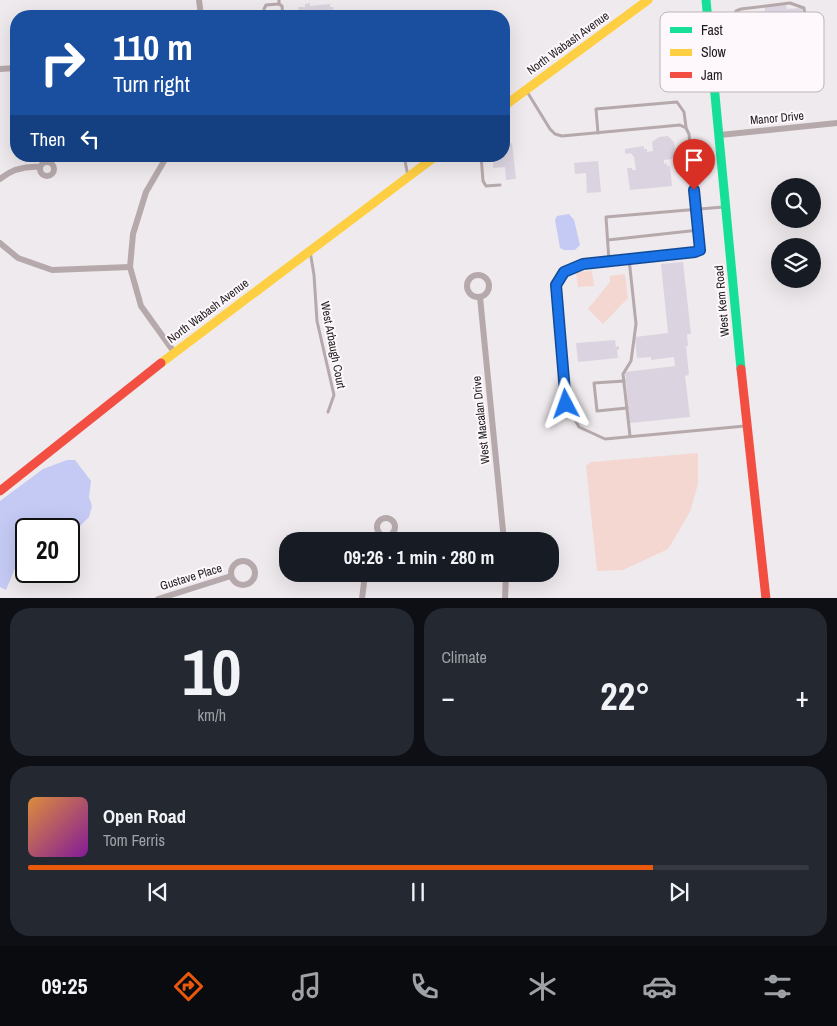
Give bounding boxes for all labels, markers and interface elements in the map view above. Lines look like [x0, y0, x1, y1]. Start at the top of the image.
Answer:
street label: North Wabash Avenue [524, 8, 612, 78]
legend [660, 12, 824, 92]
text: Fast [701, 21, 723, 39]
text: 110 m [113, 24, 193, 71]
icon: right [30, 30, 95, 95]
text: Slow [701, 43, 727, 61]
text: Jam [701, 66, 723, 84]
text: Turn right [113, 69, 190, 99]
street label: Manor Drive [749, 108, 805, 128]
icon: left [76, 125, 104, 153]
text: Then [30, 126, 66, 152]
pin [673, 139, 715, 190]
icon: arrive [680, 146, 708, 174]
map controls [771, 178, 821, 288]
button: search [771, 178, 821, 228]
button: layers [771, 238, 821, 288]
street label: West Kem Road [711, 265, 733, 337]
street label: North Wabash Avenue [164, 275, 252, 347]
street label: West Arbaugh Court [317, 300, 349, 390]
street label: West Macalan Drive [468, 375, 494, 465]
position arrow [539, 377, 591, 429]
speed limit sign: 20 [15, 518, 80, 583]
text: 09:26 · 1 min · 280 m [344, 544, 494, 570]
street label: Gustave Place [158, 560, 224, 594]
text: 10 [182, 628, 241, 715]
text: Climate [442, 646, 487, 668]
text: 22° [600, 671, 650, 722]
text: − [442, 678, 455, 716]
text: + [796, 678, 809, 716]
text: km/h [198, 704, 226, 726]
text: Open Road [103, 803, 186, 829]
text: Tom Ferris [103, 829, 165, 851]
icon: previous [144, 878, 172, 906]
icon: pause [404, 878, 432, 906]
icon: next [665, 878, 693, 906]
icon: directions [171, 969, 206, 1004]
icon: music [289, 969, 324, 1004]
icon: phone [407, 969, 442, 1004]
icon: climate [525, 969, 560, 1004]
icon: car [642, 969, 677, 1004]
icon: filters [760, 969, 795, 1004]
text: 09:25 [41, 971, 88, 1001]

